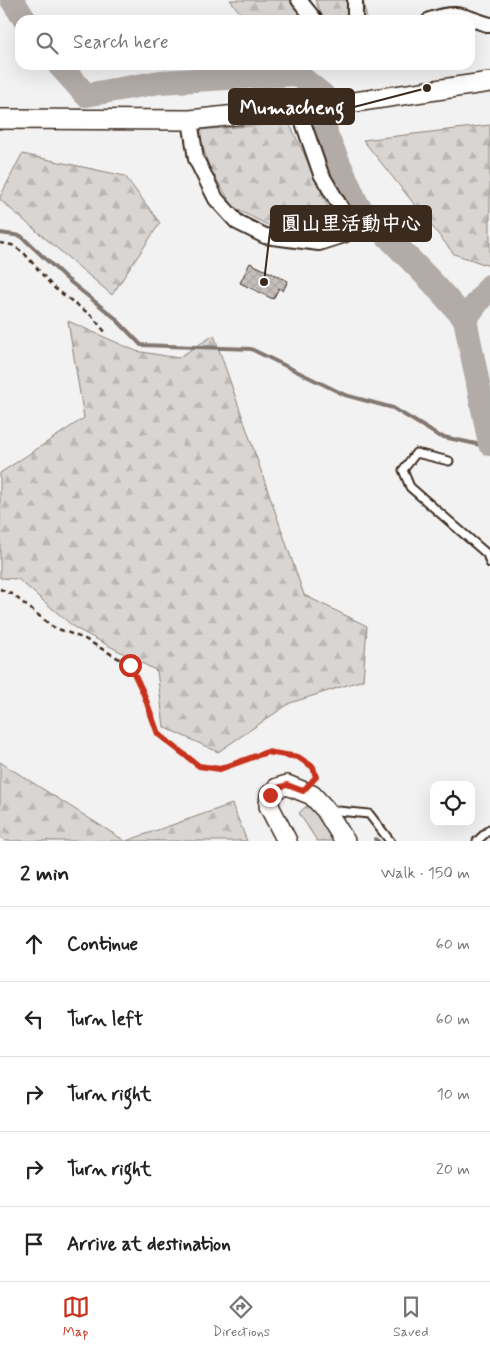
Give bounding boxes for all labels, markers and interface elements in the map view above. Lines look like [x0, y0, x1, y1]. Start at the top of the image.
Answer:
search box [15, 15, 475, 70]
icon: search [33, 29, 61, 57]
text: Search here [73, 30, 169, 55]
callout: Mumacheng [229, 89, 354, 124]
text: Mumacheng [240, 95, 344, 124]
callout: 圓山里活動中心 [271, 206, 431, 241]
text: 圓山里活動中心 [281, 211, 421, 238]
route start [119, 654, 142, 677]
map controls [430, 781, 475, 826]
button: locate [430, 781, 475, 826]
route end [259, 784, 282, 807]
text: 2 min [20, 860, 69, 888]
text: Walk · 150 m [381, 863, 470, 884]
icon: ahead [20, 930, 48, 958]
text: Continue [67, 932, 138, 957]
text: 60 m [436, 934, 470, 955]
icon: left [20, 1005, 48, 1033]
text: Turn left [67, 1007, 143, 1032]
text: 60 m [436, 1009, 470, 1030]
icon: right [20, 1080, 48, 1108]
text: Turn right [67, 1082, 151, 1107]
text: 10 m [437, 1084, 470, 1105]
icon: right [20, 1155, 48, 1183]
text: Turn right [67, 1157, 151, 1182]
text: 20 m [436, 1159, 470, 1180]
icon: arrive [20, 1230, 48, 1258]
text: Arrive at destination [67, 1232, 231, 1257]
tab: Map [62, 1293, 90, 1341]
tab: Directions [213, 1293, 270, 1341]
tab: Saved [393, 1293, 428, 1341]

